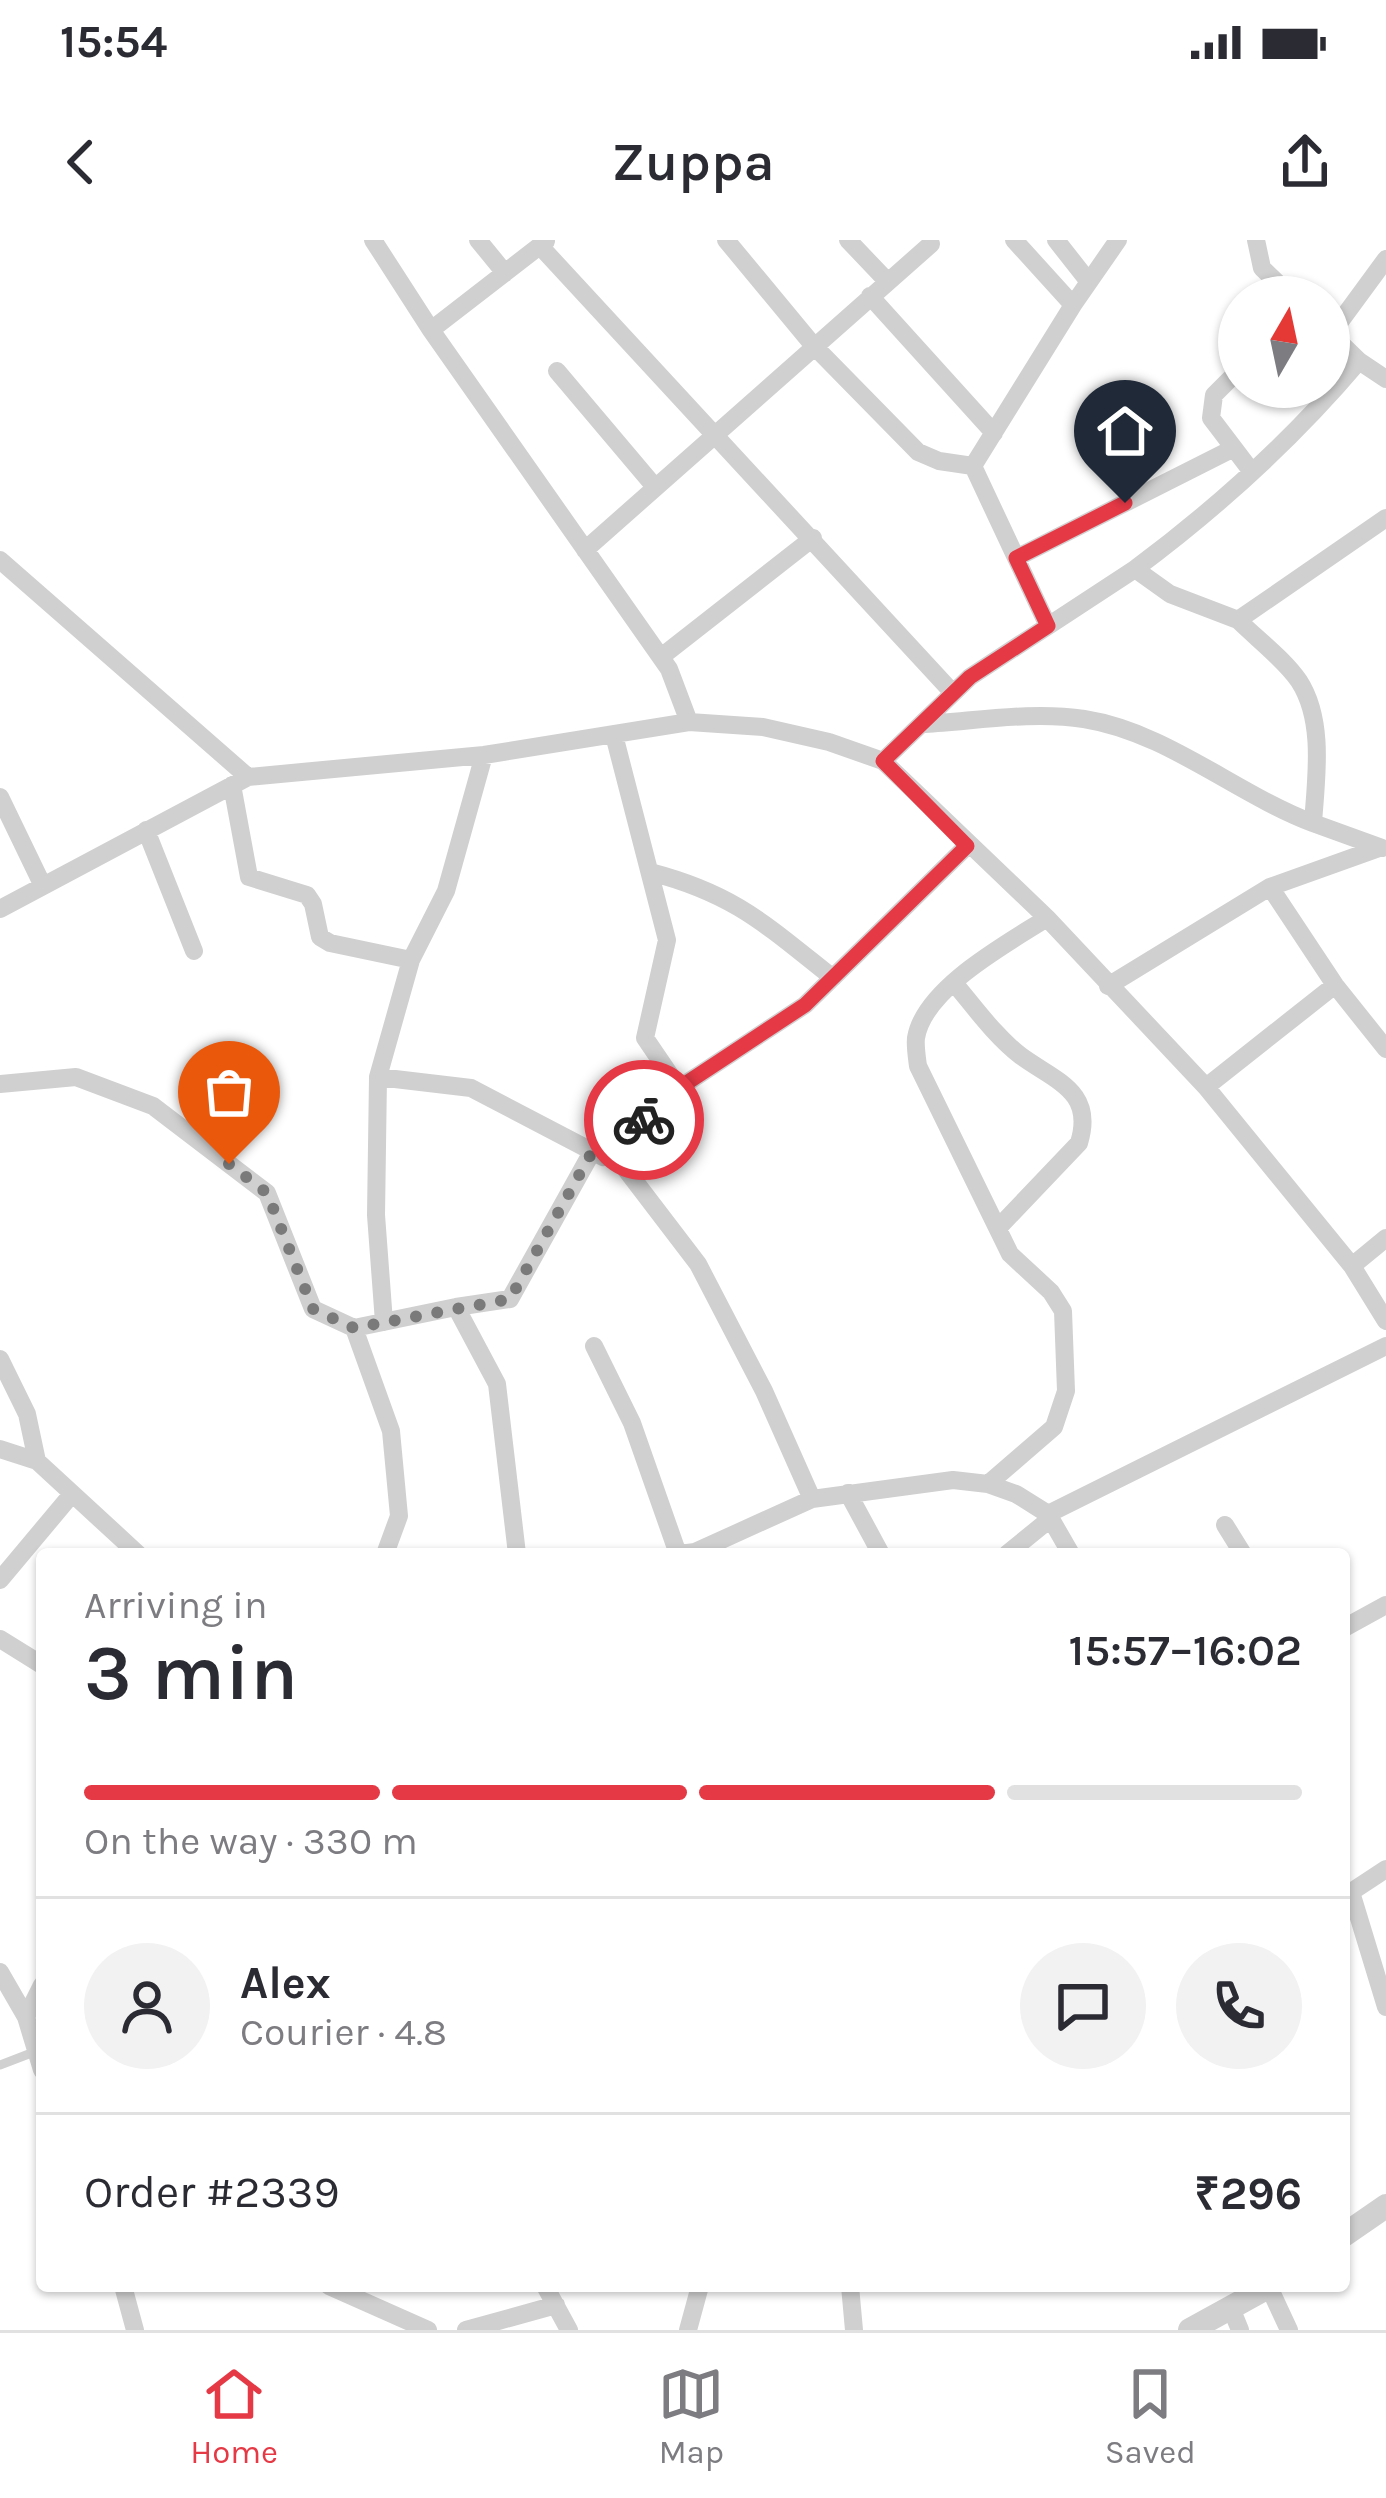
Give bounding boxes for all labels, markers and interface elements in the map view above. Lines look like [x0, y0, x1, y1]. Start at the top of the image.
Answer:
text: 15:54 [60, 16, 167, 68]
icon: back [48, 129, 114, 195]
icon: share [1272, 129, 1338, 195]
text: Zuppa [611, 130, 775, 194]
north arrow [1218, 276, 1350, 408]
map controls [1218, 276, 1350, 408]
pin [1074, 380, 1176, 503]
icon: home [1092, 398, 1158, 464]
pin [178, 1041, 280, 1164]
icon: bag [196, 1059, 262, 1125]
courier [584, 1060, 704, 1180]
icon: bike [611, 1087, 677, 1153]
text: Arriving in [84, 1582, 267, 1628]
text: 15:57–16:02 [1068, 1624, 1302, 1676]
text: 3 min [84, 1627, 298, 1719]
text: On the way · 330 m [84, 1818, 418, 1864]
button: person [84, 1943, 210, 2069]
button: chat [1020, 1943, 1146, 2069]
button: phone [1176, 1943, 1302, 2069]
text: Alex [240, 1957, 331, 2009]
text: Courier · 4.8 [240, 2009, 447, 2055]
text: Order #2339 [84, 2166, 340, 2218]
text: ₹296 [1194, 2168, 1302, 2220]
tab: Home [190, 2361, 278, 2471]
tab: Map [658, 2361, 724, 2471]
tab: Saved [1105, 2361, 1196, 2471]

